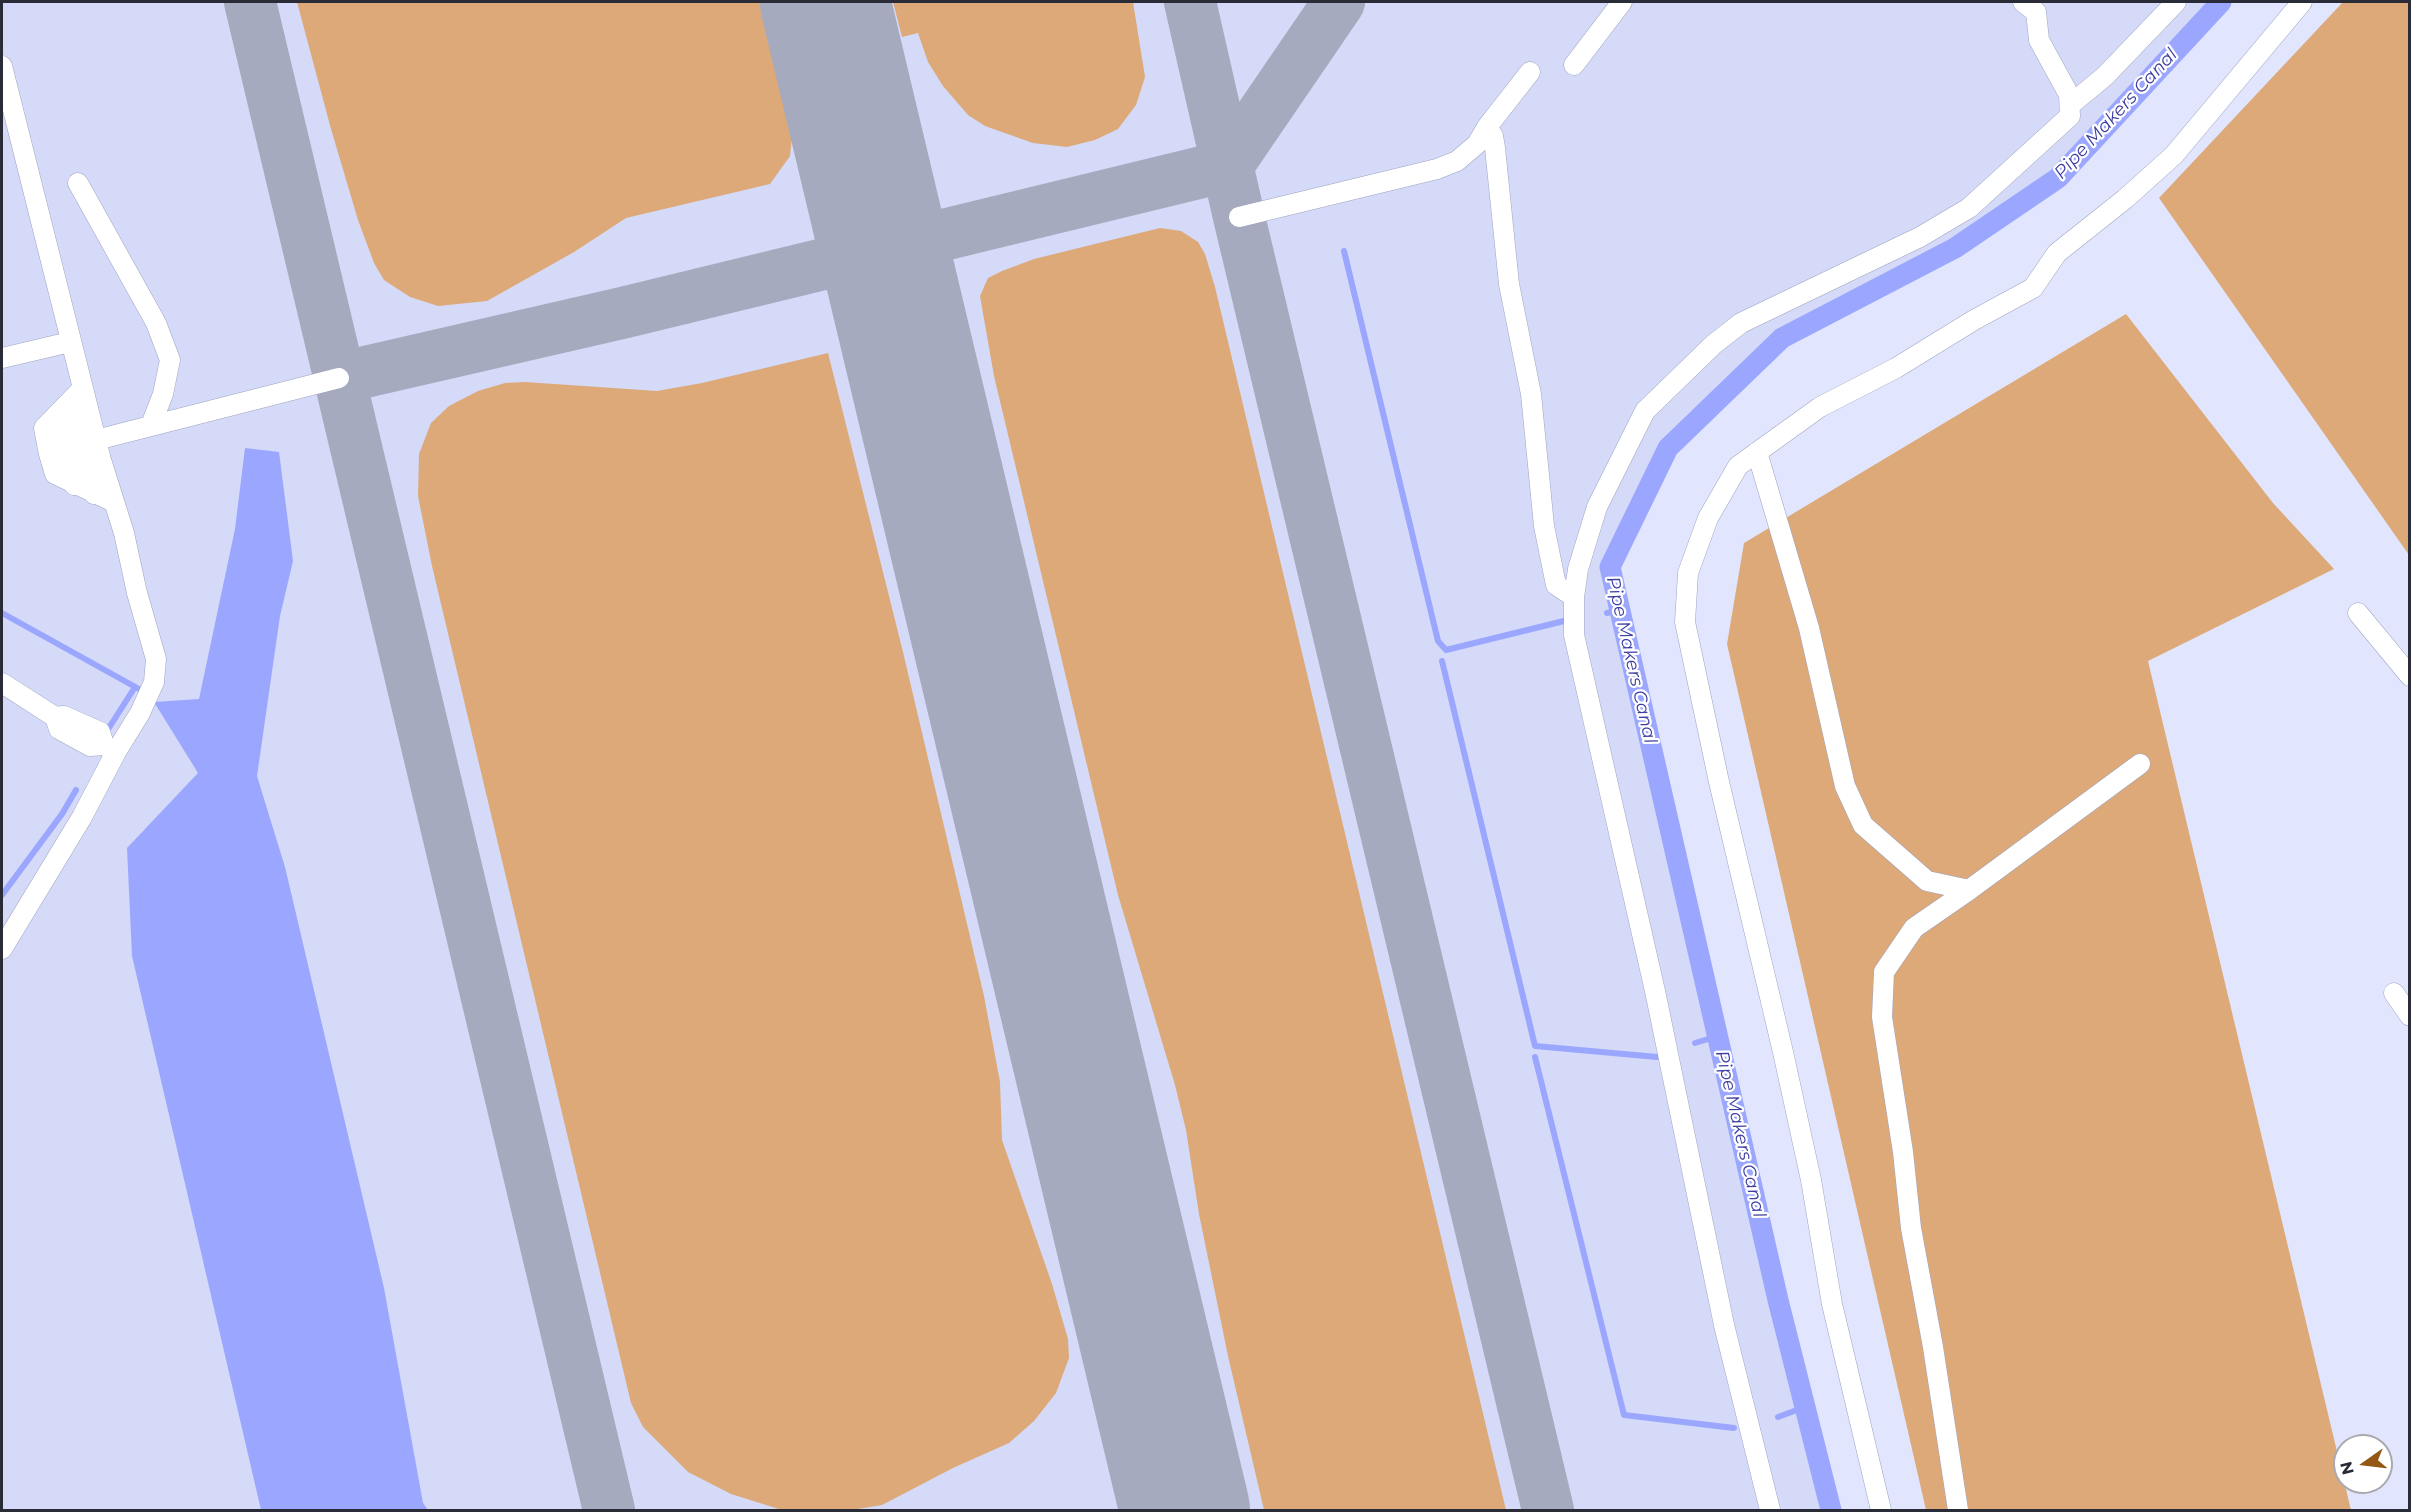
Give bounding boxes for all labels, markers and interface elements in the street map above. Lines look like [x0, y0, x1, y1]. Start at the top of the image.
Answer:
water label: Pipe Makers Canal [2050, 44, 2182, 184]
water label: Pipe Makers Canal [1601, 574, 1661, 746]
water label: Pipe Makers Canal [1710, 1048, 1770, 1220]
north arrow [2333, 1434, 2393, 1494]
text: N [2336, 1459, 2358, 1477]

